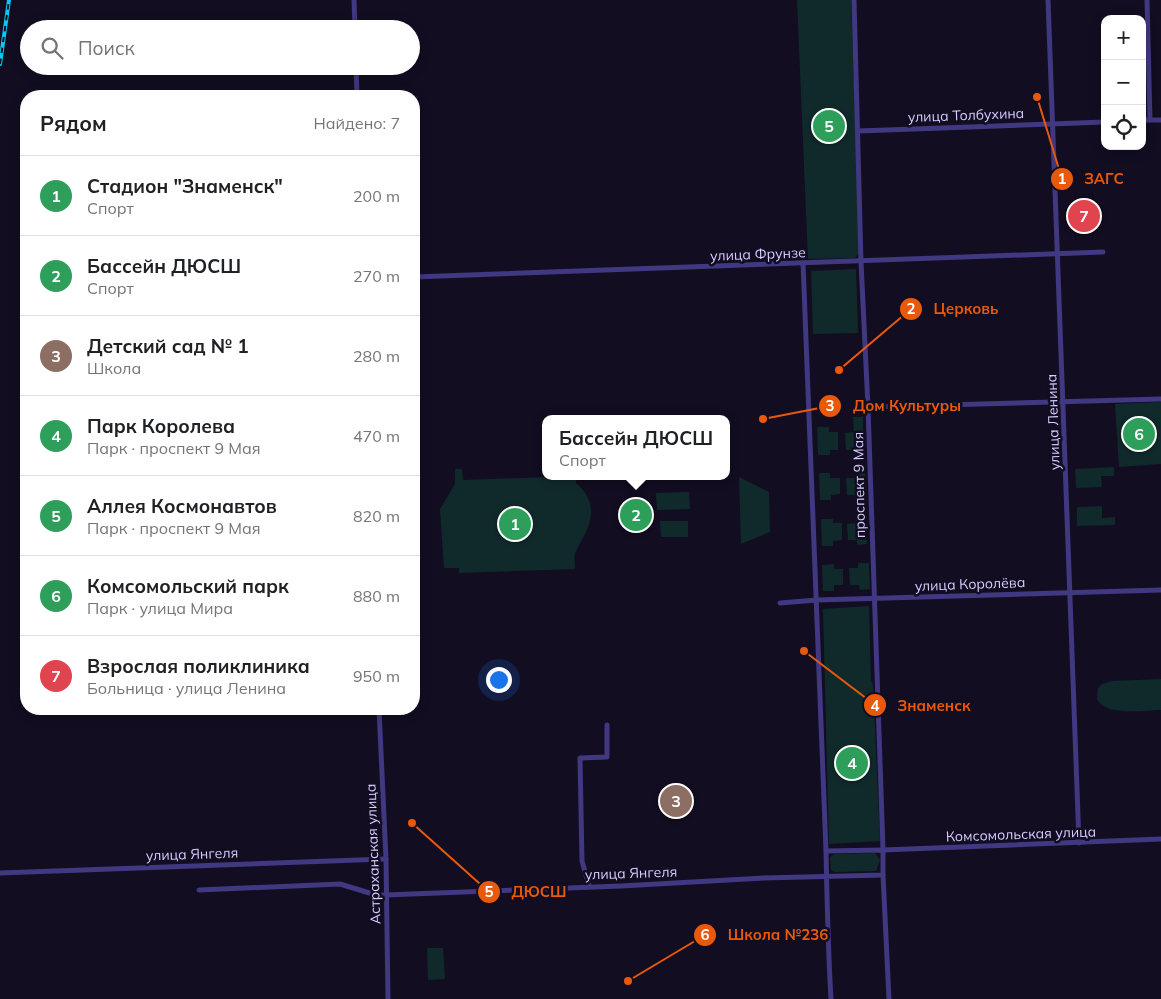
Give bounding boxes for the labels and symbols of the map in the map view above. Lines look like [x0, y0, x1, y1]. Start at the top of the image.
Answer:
street label: улица Толбухина [907, 104, 1025, 126]
pin: 5 [813, 107, 845, 145]
callout: ЗАГС [1050, 164, 1134, 194]
text: 1 [1057, 169, 1067, 188]
text: ЗАГС [1084, 169, 1124, 188]
pin: 7 [1068, 197, 1100, 235]
street label: улица Фрунзе [710, 243, 806, 265]
callout: Церковь [899, 294, 1009, 324]
text: 2 [906, 299, 916, 318]
text: Церковь [933, 299, 999, 318]
street label: улица Ленина [1042, 373, 1064, 471]
callout: Дом Культуры [818, 391, 971, 421]
text: 3 [825, 396, 835, 415]
text: Дом Культуры [853, 396, 961, 415]
pin: 6 [1123, 415, 1155, 453]
street label: проспект 9 Мая [849, 432, 869, 538]
pin: 2 [620, 496, 652, 534]
pin: 1 [499, 505, 531, 543]
street label: улица Королёва [914, 573, 1026, 595]
your location [486, 667, 512, 693]
callout: Знаменск [863, 690, 981, 720]
text: 4 [870, 696, 880, 715]
text: Знаменск [898, 696, 971, 715]
pin: 4 [836, 744, 868, 782]
pin: 3 [660, 782, 692, 820]
street label: Астраханская улица [362, 783, 384, 925]
street label: Комсомольская улица [945, 822, 1097, 846]
street label: улица Янгеля [146, 843, 238, 865]
street label: улица Янгеля [585, 862, 677, 884]
callout: ДЮСШ [477, 877, 577, 907]
text: 5 [484, 882, 494, 901]
text: ДЮСШ [511, 882, 567, 901]
callout: Школа №236 [693, 920, 838, 950]
text: 6 [700, 925, 710, 944]
text: Школа №236 [728, 925, 828, 944]

